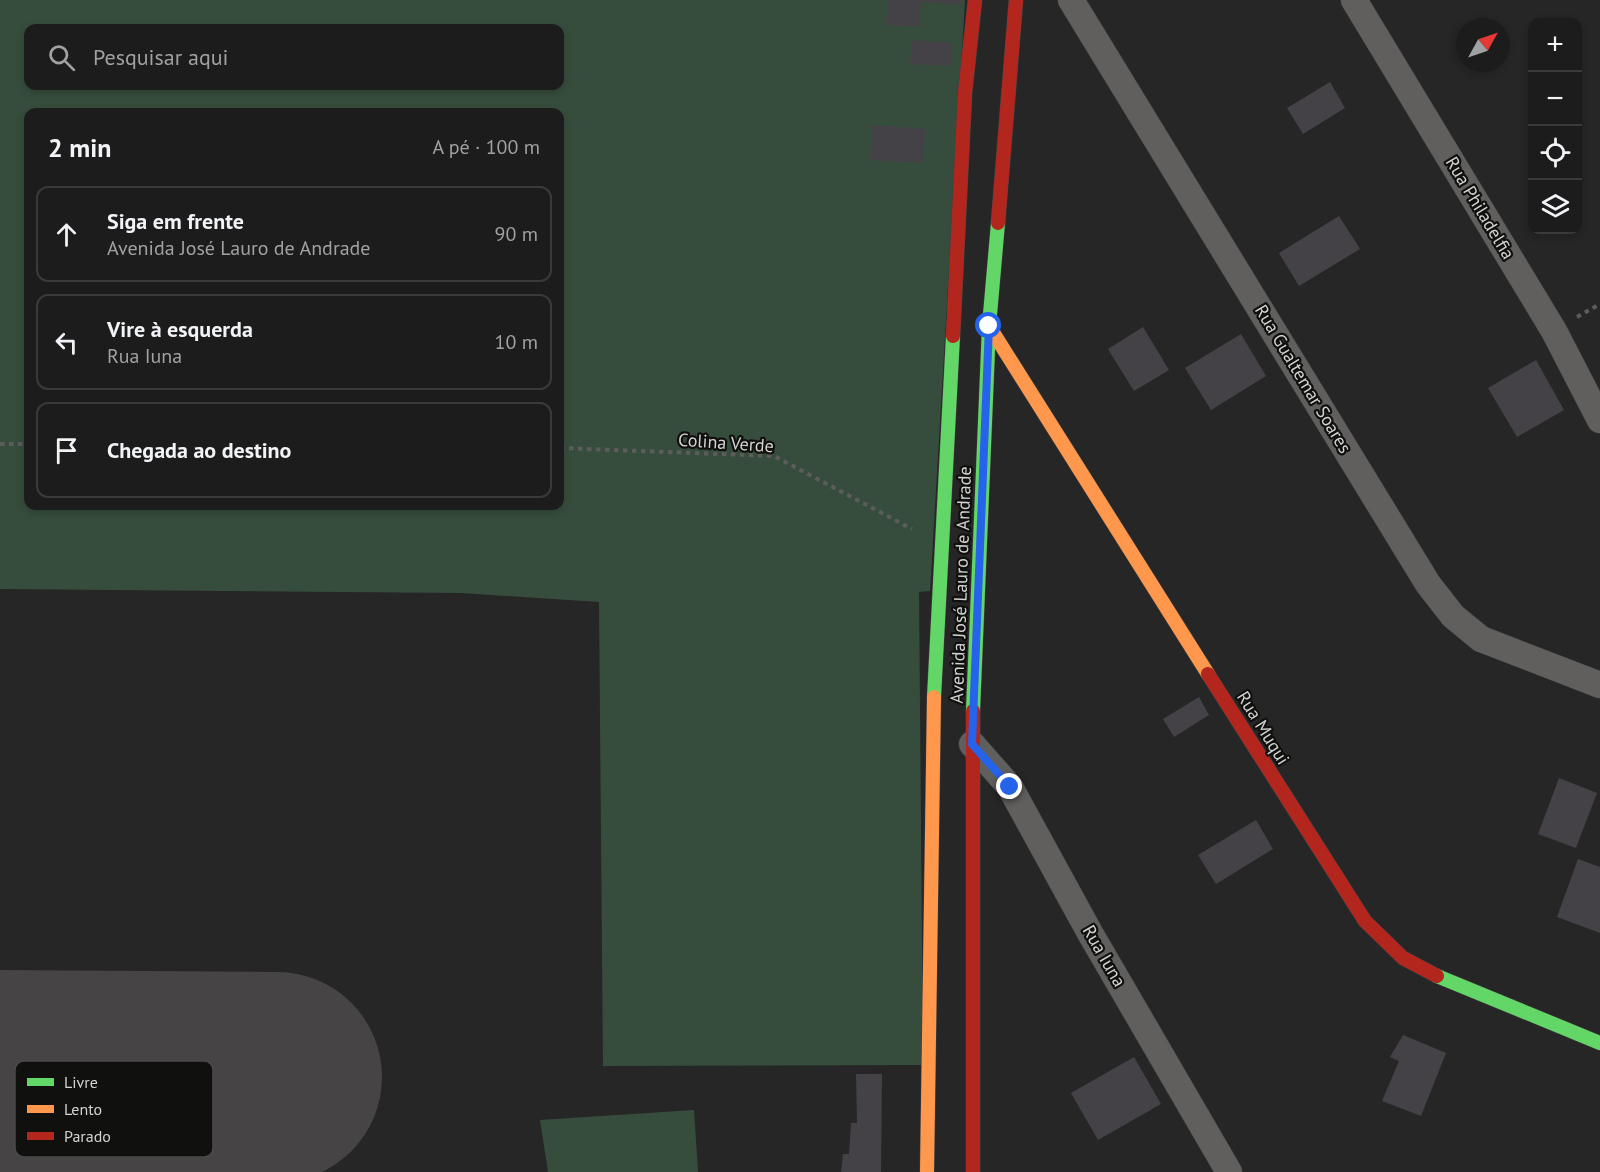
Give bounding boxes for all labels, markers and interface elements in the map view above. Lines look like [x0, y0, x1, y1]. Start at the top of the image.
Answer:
north arrow [1456, 18, 1510, 72]
map controls [1528, 18, 1582, 234]
button: + [1528, 18, 1582, 72]
search box [24, 24, 564, 90]
icon: search [45, 41, 78, 74]
text: Pesquisar aqui [93, 43, 229, 71]
button: − [1528, 72, 1582, 126]
button: locate [1528, 126, 1582, 180]
text: 2 min [48, 131, 111, 164]
text: A pé · 100 m [433, 134, 540, 160]
street label: Rua Philadelfia [1441, 152, 1520, 263]
button: layers [1528, 180, 1582, 234]
text: Siga em frente [107, 207, 244, 235]
icon: ahead [50, 218, 83, 251]
text: 90 m [495, 221, 538, 247]
text: Avenida José Lauro de Andrade [107, 235, 371, 261]
street label: Rua Gualtemar Soares [1250, 300, 1357, 457]
route start [975, 312, 1001, 338]
text: Vire à esquerda [107, 315, 253, 343]
icon: left [50, 326, 83, 359]
text: 10 m [495, 329, 538, 355]
text: Rua Iuna [107, 343, 182, 369]
street label: Colina Verde [678, 428, 775, 457]
icon: arrive [50, 434, 83, 467]
text: Chegada ao destino [107, 436, 291, 464]
street label: Avenida José Lauro de Andrade [945, 466, 976, 704]
street label: Rua Muqui [1232, 687, 1295, 769]
route end [996, 773, 1022, 799]
street label: Rua Iuna [1078, 921, 1131, 991]
legend [15, 1061, 213, 1157]
text: Livre [64, 1072, 98, 1092]
text: Lento [64, 1099, 102, 1119]
text: Parado [64, 1126, 111, 1146]

